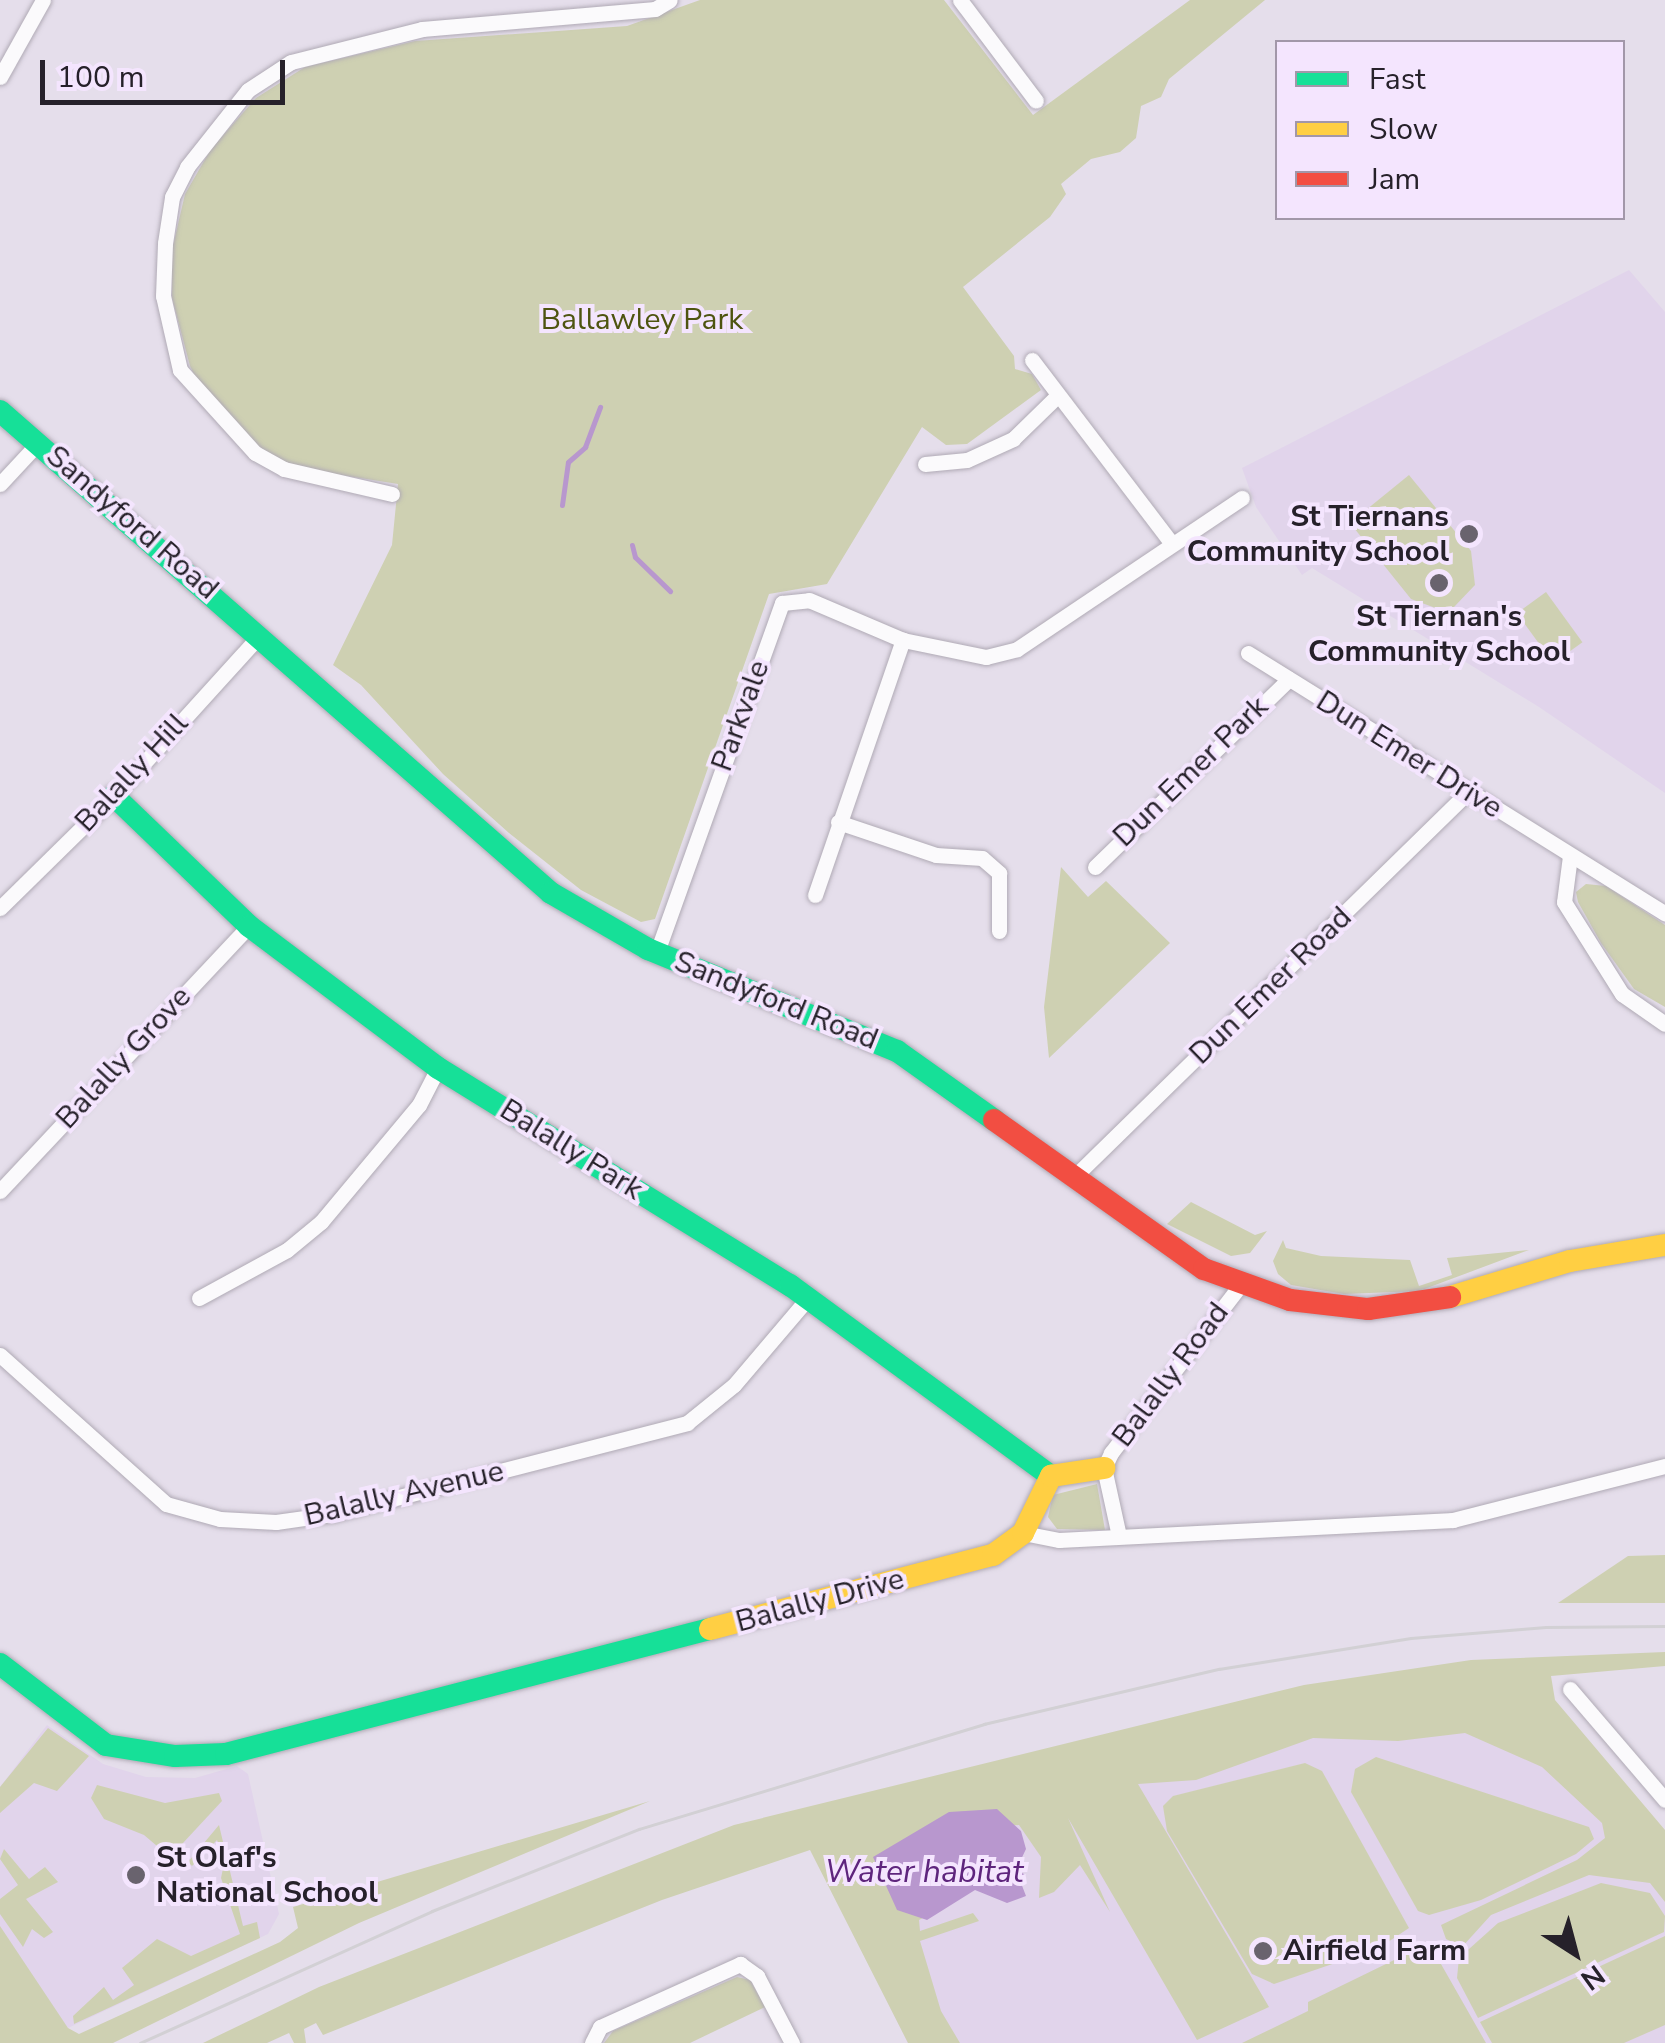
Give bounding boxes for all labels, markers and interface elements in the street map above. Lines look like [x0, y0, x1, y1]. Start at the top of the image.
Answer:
scale bar [45, 40, 290, 102]
legend [1275, 40, 1625, 220]
text: 100 m [57, 57, 144, 98]
text: Fast [1369, 59, 1426, 100]
text: Slow [1369, 109, 1438, 150]
text: Jam [1369, 159, 1420, 200]
park label: Ballawley Park [541, 302, 743, 338]
street label: Sandyford Road [39, 438, 225, 608]
place label: St Tiernans Community School [1187, 499, 1449, 570]
marker: St Tiernans Community School [1458, 523, 1480, 545]
marker: St Tiernan's Community School [1428, 572, 1450, 594]
place label: St Tiernan's Community School [1308, 599, 1570, 670]
street label: Parkvale [704, 656, 778, 776]
street label: Dun Emer Drive [1309, 683, 1509, 827]
street label: Dun Emer Park [1106, 689, 1276, 855]
street label: Balally Hill [68, 706, 196, 840]
street label: Dun Emer Road [1183, 900, 1359, 1072]
street label: Sandyford Road [669, 944, 883, 1058]
street label: Balally Grove [49, 979, 199, 1137]
street label: Balally Park [493, 1092, 649, 1208]
street label: Balally Road [1105, 1296, 1237, 1454]
street label: Balally Avenue [301, 1454, 507, 1534]
street label: Balally Drive [732, 1561, 908, 1641]
place label: St Olaf's National School [156, 1840, 378, 1910]
water label: Water habitat [825, 1853, 1023, 1891]
marker: St Olaf's National School [125, 1864, 147, 1886]
north arrow [1525, 1903, 1625, 2003]
place label: Airfield Farm [1283, 1933, 1466, 1969]
marker: Airfield Farm [1252, 1940, 1274, 1962]
text: N [1573, 1956, 1612, 1999]

